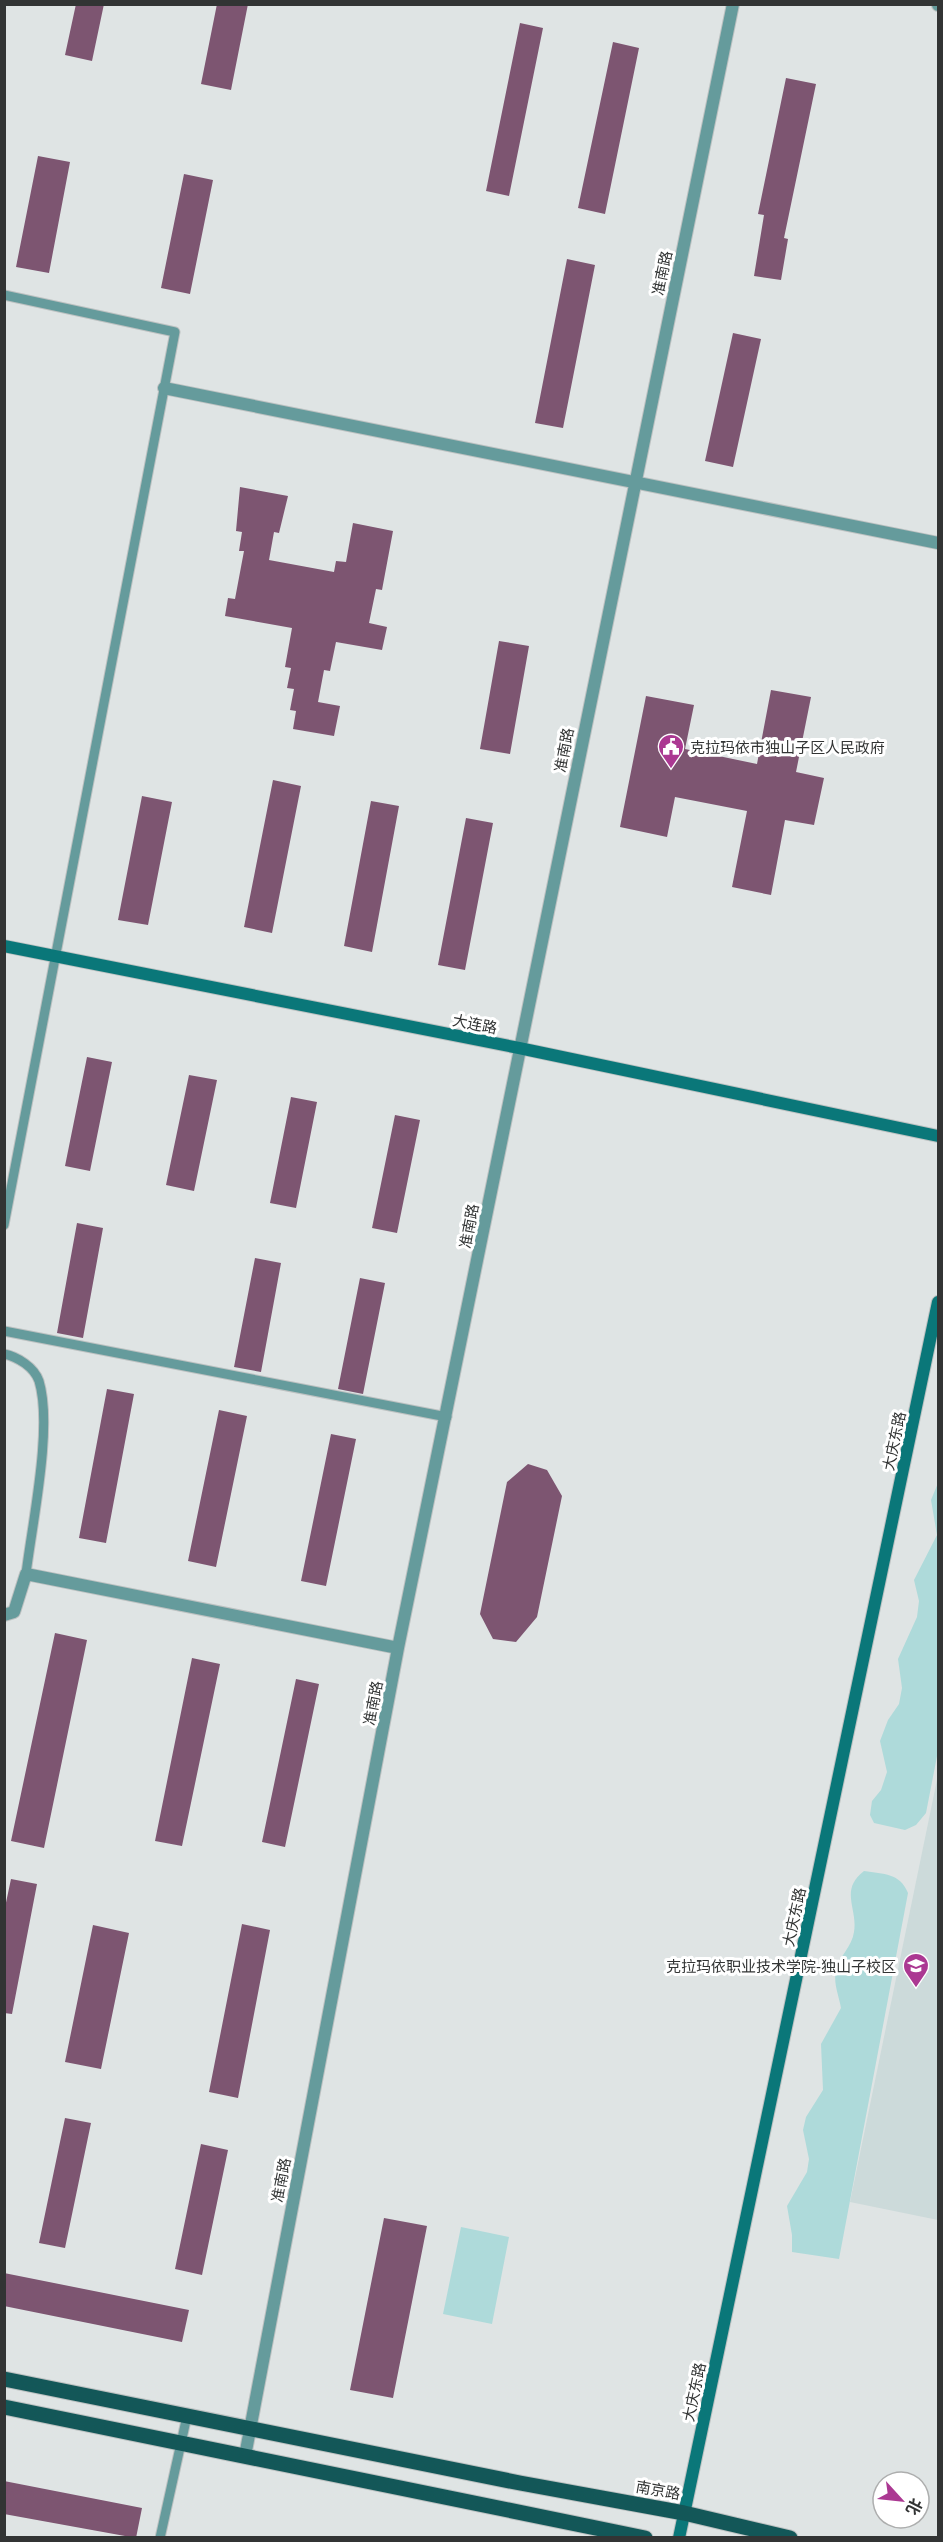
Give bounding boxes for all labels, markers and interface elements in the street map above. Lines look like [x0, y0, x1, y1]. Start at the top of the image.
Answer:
street label: 准南路 [649, 249, 675, 297]
street label: 准南路 [551, 726, 577, 774]
public building icon: 克拉玛依市独山子区人民政府 [656, 732, 686, 770]
place label: 克拉玛依市独山子区人民政府 [690, 739, 885, 756]
street label: 大连路 [451, 1011, 499, 1037]
street label: 准南路 [456, 1202, 482, 1250]
street label: 大庆东路 [879, 1410, 909, 1472]
street label: 准南路 [360, 1679, 386, 1727]
street label: 大庆东路 [779, 1886, 809, 1948]
school or university icon: 克拉玛依职业技术学院-独山子校区 [901, 1951, 931, 1989]
place label: 克拉玛依职业技术学院-独山子校区 [666, 1958, 896, 1975]
street label: 准南路 [268, 2156, 294, 2204]
street label: 大庆东路 [679, 2361, 709, 2423]
north arrow [871, 2470, 931, 2530]
street label: 南京路 [634, 2478, 682, 2502]
text: 北 [903, 2496, 925, 2518]

